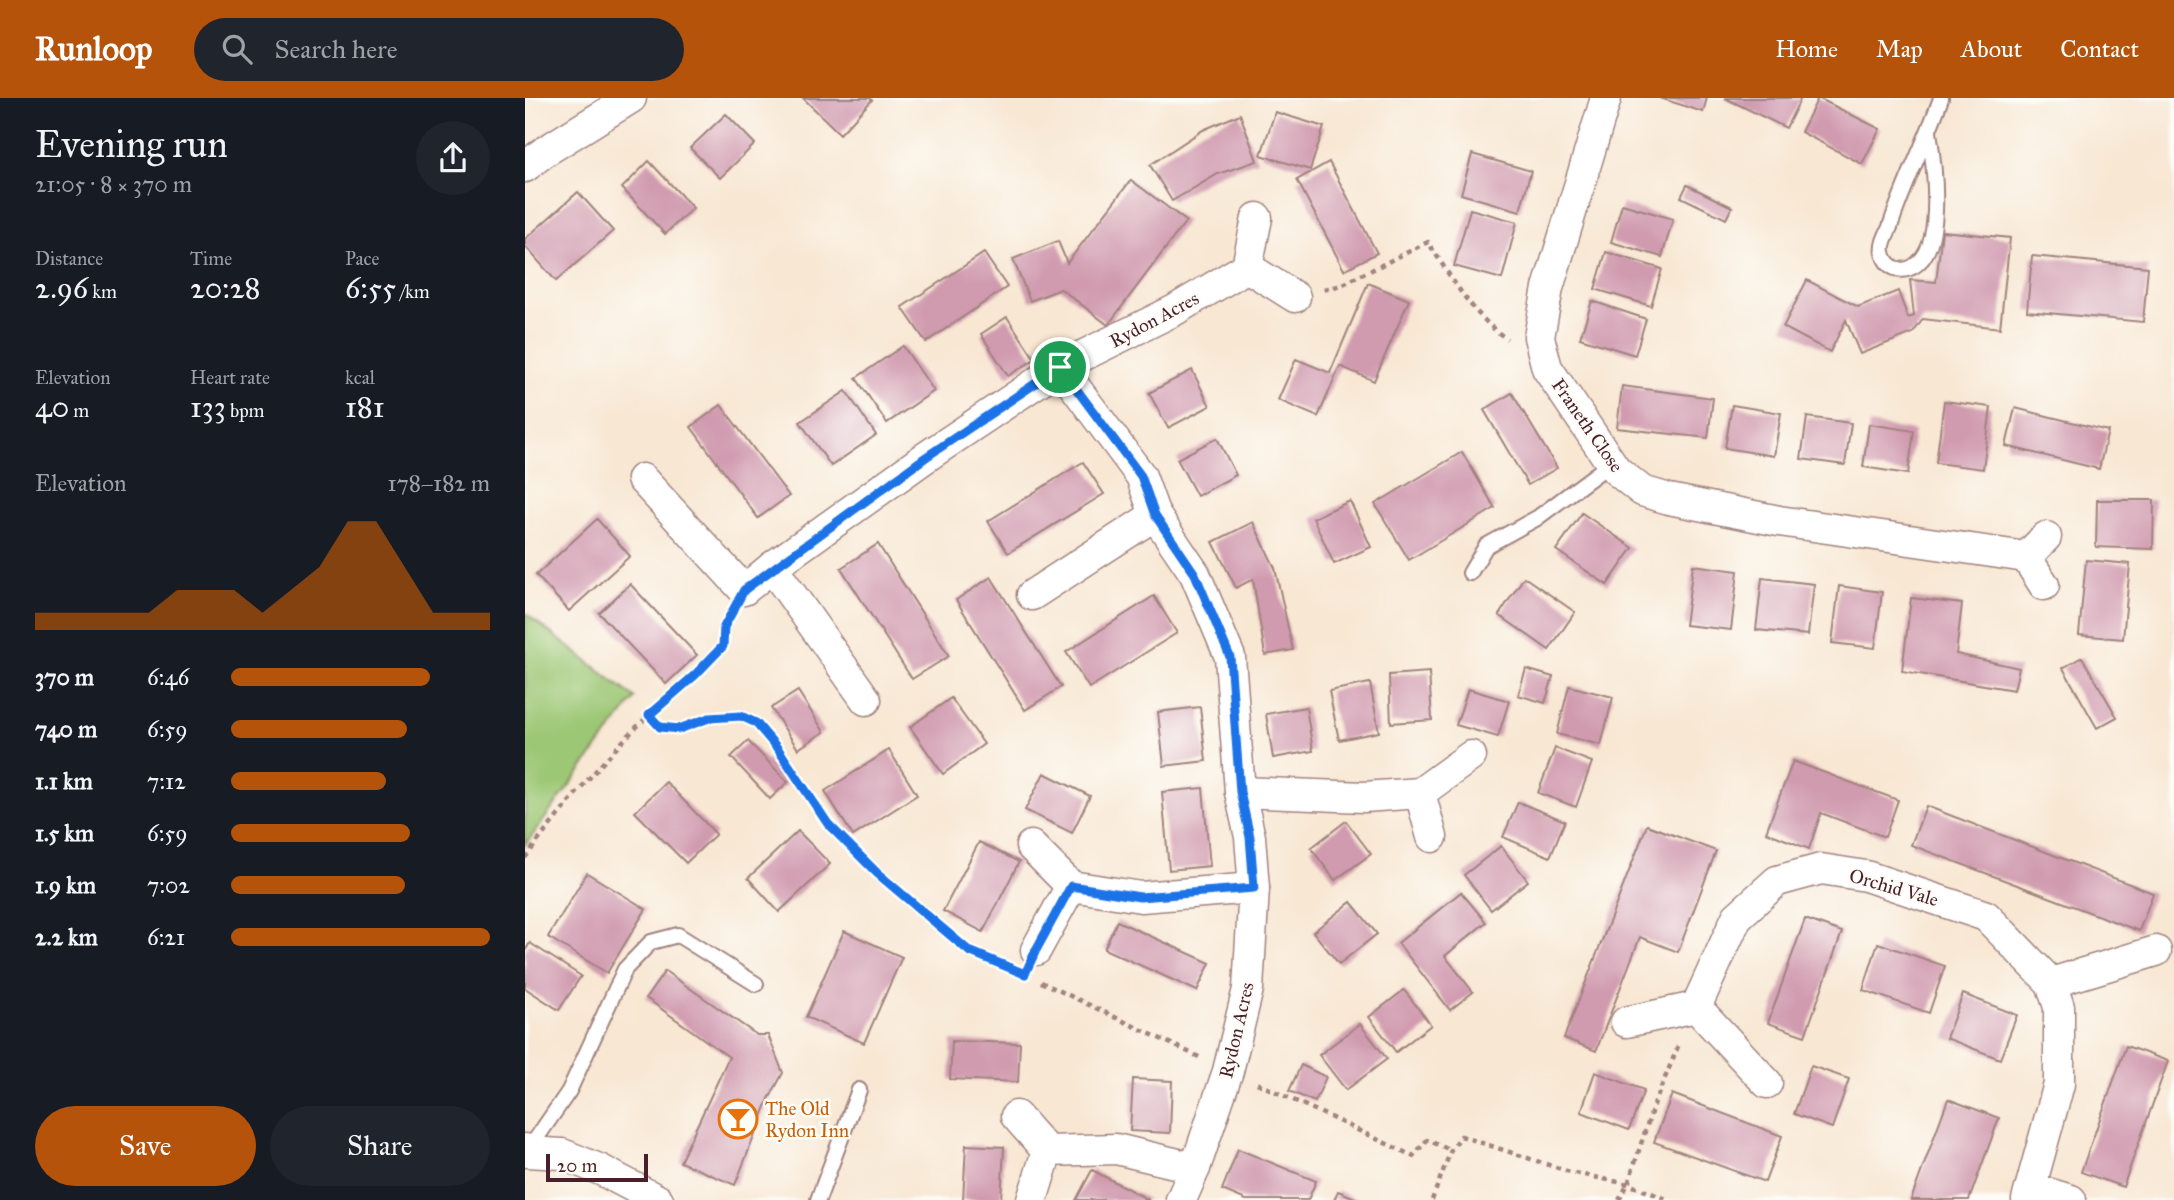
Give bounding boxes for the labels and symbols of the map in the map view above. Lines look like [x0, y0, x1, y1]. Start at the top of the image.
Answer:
street label: Rydon Acres [1106, 286, 1203, 353]
pin [1030, 337, 1090, 397]
street label: Franeth Close [1547, 374, 1628, 477]
street label: Orchid Vale [1847, 864, 1941, 911]
street label: Rydon Acres [1214, 980, 1259, 1080]
place label: The Old Rydon Inn [765, 1097, 849, 1142]
bar icon: The Old Rydon Inn [717, 1098, 759, 1140]
scale bar [546, 1151, 647, 1183]

